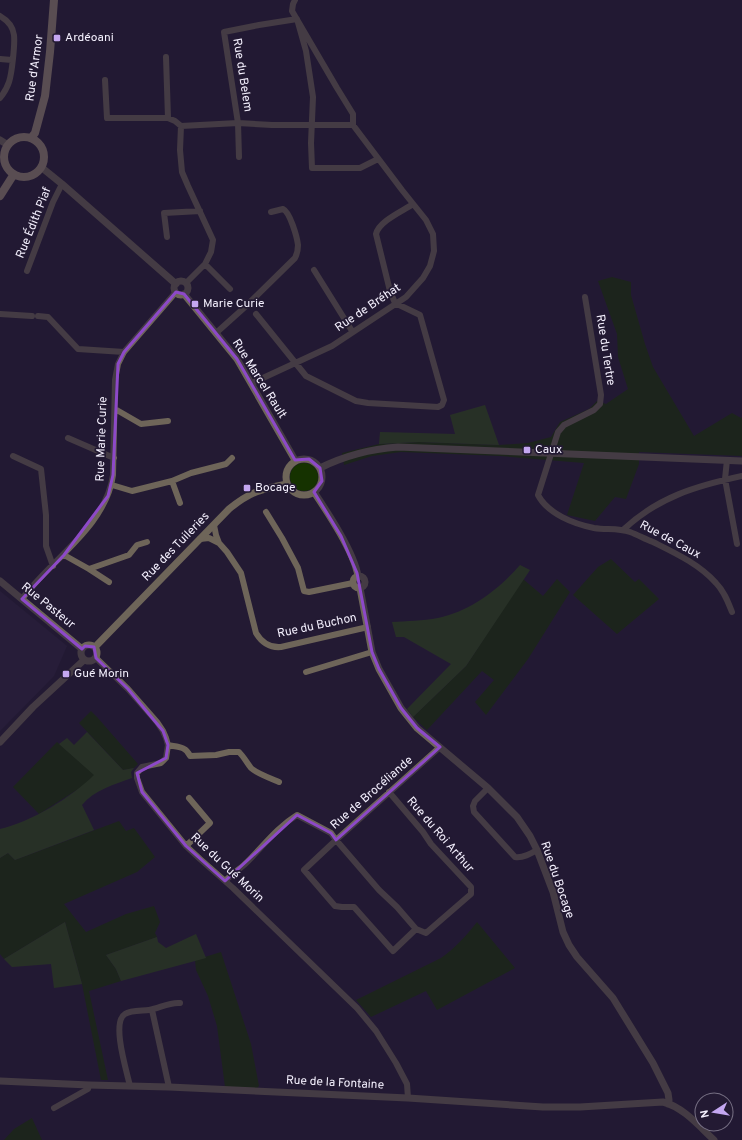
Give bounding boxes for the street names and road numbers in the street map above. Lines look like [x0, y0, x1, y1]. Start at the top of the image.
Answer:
street label: Rue d'Armor [22, 33, 48, 103]
street label: Rue du Belem [228, 37, 256, 113]
street label: Rue Édith Piaf [13, 185, 55, 261]
street label: Rue de Bréhat [332, 280, 404, 336]
street label: Rue du Tertre [591, 313, 619, 387]
street label: Rue Marcel Rault [228, 336, 290, 422]
street label: Rue Marie Curie [93, 396, 111, 482]
street label: Rue des Tuileries [139, 509, 213, 585]
street label: Rue de Caux [637, 517, 703, 563]
street label: Rue Pasteur [18, 579, 79, 633]
street label: Rue du Buchon [276, 610, 358, 642]
street label: Rue de Brocéliande [327, 753, 417, 833]
street label: Rue du Roi Arthur [403, 794, 478, 876]
street label: Rue du Gué Morin [187, 830, 267, 906]
street label: Rue du Bocage [536, 839, 578, 921]
street label: Rue de la Fontaine [286, 1072, 384, 1094]

